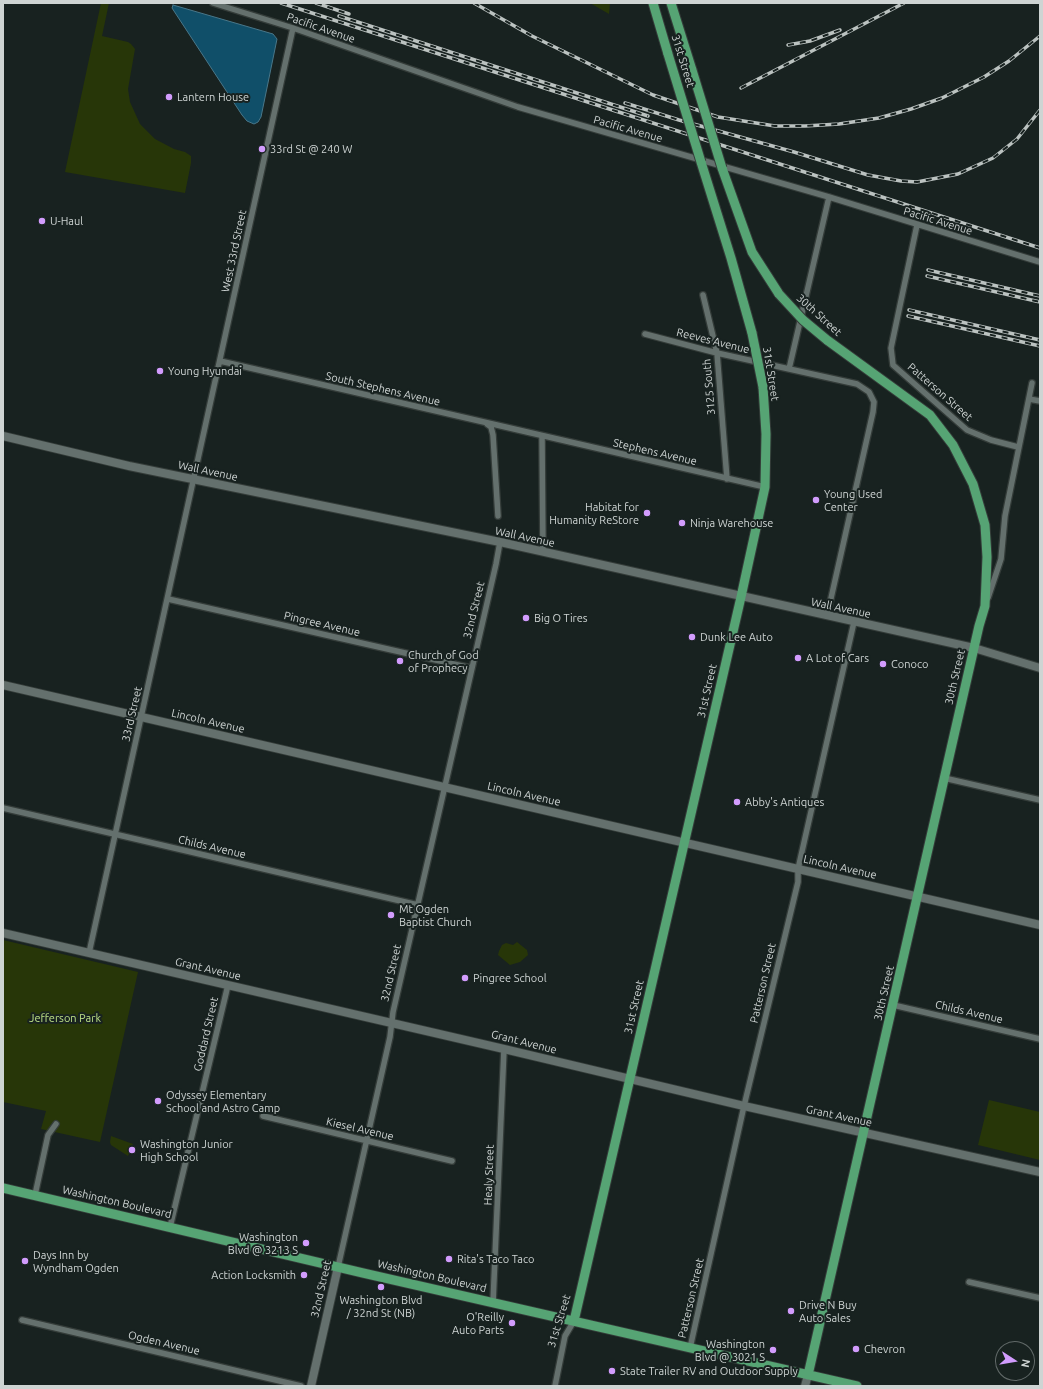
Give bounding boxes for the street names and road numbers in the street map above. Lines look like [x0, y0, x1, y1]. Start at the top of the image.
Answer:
street label: Pacific Avenue [285, 10, 357, 46]
street label: 31st Street [669, 33, 697, 89]
street label: Pacific Avenue [592, 113, 664, 145]
street label: Pacific Avenue [902, 204, 974, 238]
street label: West 33rd Street [219, 209, 249, 293]
street label: 30th Street [794, 291, 844, 339]
street label: Reeves Avenue [675, 326, 751, 356]
street label: 31st Street [760, 346, 782, 402]
street label: 3125 South [700, 358, 718, 416]
street label: Patterson Street [905, 360, 975, 424]
street label: South Stephens Avenue [324, 369, 442, 409]
street label: Stephens Avenue [612, 436, 698, 468]
street label: Wall Avenue [177, 458, 239, 484]
street label: Wall Avenue [494, 524, 556, 550]
street label: 32nd Street [461, 580, 487, 640]
street label: Wall Avenue [810, 595, 872, 621]
street label: Pingree Avenue [283, 609, 361, 639]
street label: 30th Street [942, 648, 968, 706]
street label: 31st Street [694, 663, 720, 719]
street label: 33rd Street [119, 685, 145, 743]
street label: Lincoln Avenue [170, 706, 246, 736]
street label: Lincoln Avenue [486, 779, 562, 809]
street label: Childs Avenue [177, 833, 247, 861]
street label: Lincoln Avenue [802, 852, 878, 882]
street label: Patterson Street [747, 942, 779, 1024]
street label: 32nd Street [378, 943, 404, 1003]
street label: Grant Avenue [174, 955, 242, 983]
street label: 30th Street [871, 964, 897, 1022]
street label: 31st Street [621, 979, 647, 1035]
street label: Goddard Street [191, 995, 221, 1073]
street label: Childs Avenue [934, 998, 1004, 1026]
street label: Grant Avenue [490, 1027, 558, 1057]
street label: Grant Avenue [805, 1103, 873, 1129]
street label: Kiesel Avenue [325, 1115, 395, 1143]
street label: Healy Street [481, 1144, 497, 1206]
street label: Washington Boulevard [61, 1183, 173, 1221]
street label: Washington Boulevard [376, 1257, 488, 1295]
street label: Patterson Street [675, 1257, 707, 1339]
street label: 32nd Street [308, 1259, 334, 1319]
street label: 31st Street [545, 1293, 573, 1349]
street label: Ogden Avenue [127, 1328, 201, 1358]

